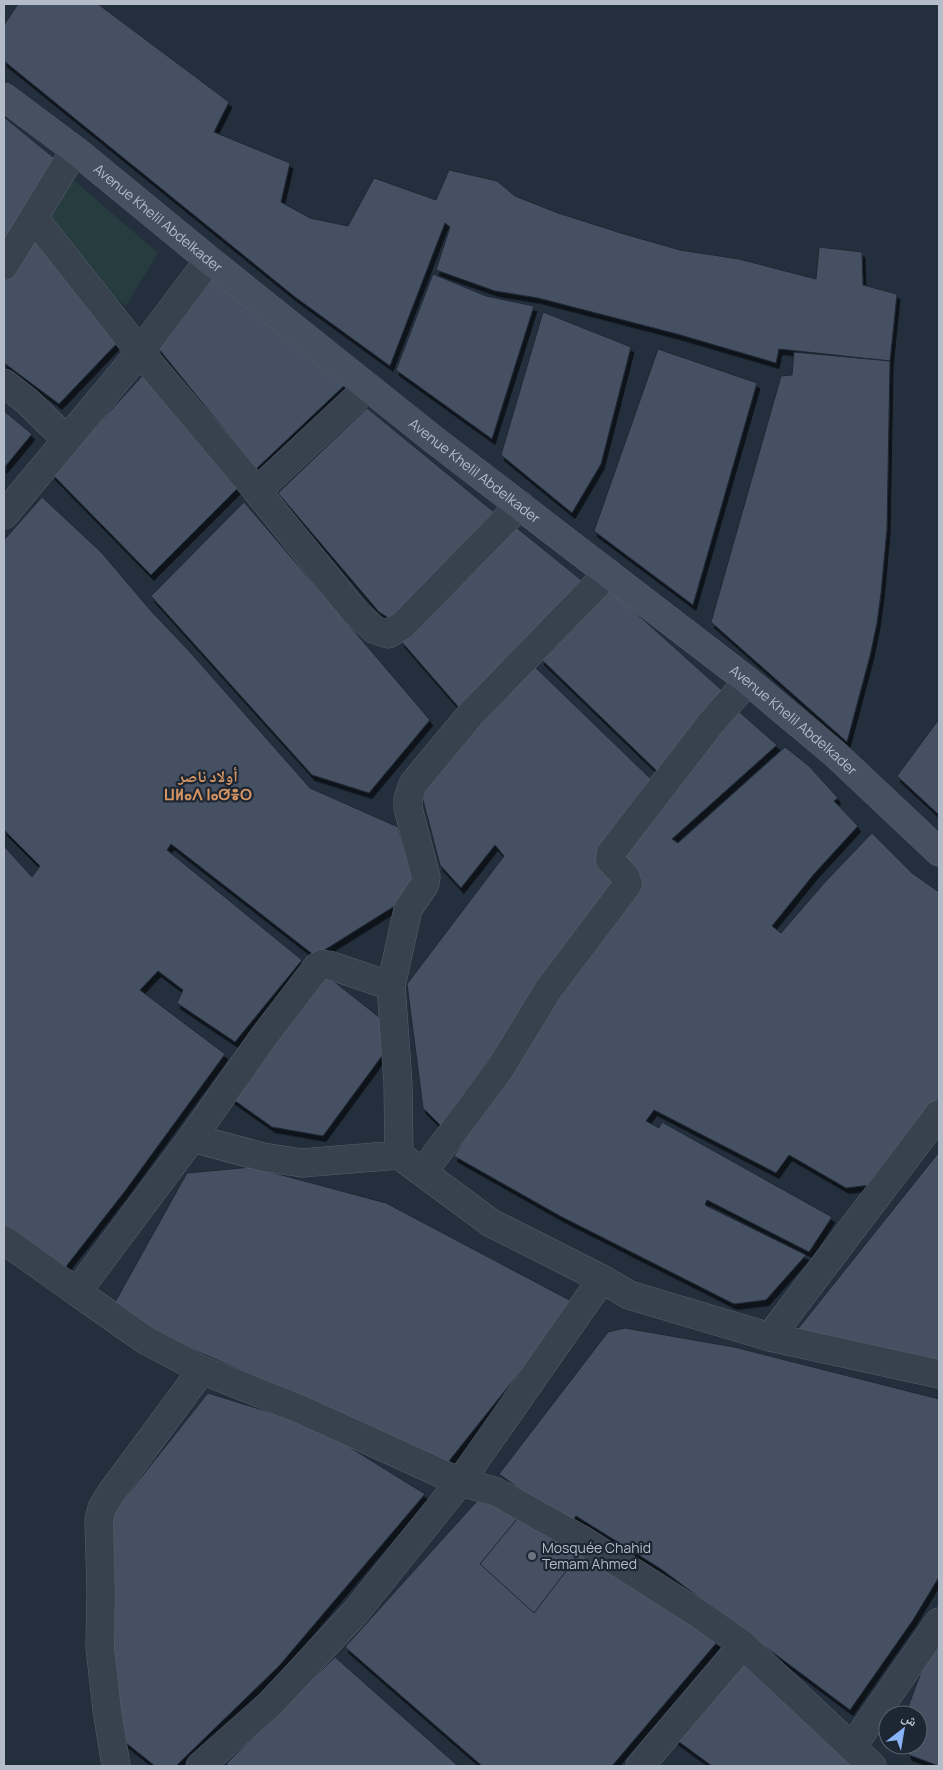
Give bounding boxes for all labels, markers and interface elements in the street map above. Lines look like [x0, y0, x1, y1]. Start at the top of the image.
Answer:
street label: Avenue Khelil Abdelkader [90, 159, 227, 276]
street label: Avenue Khelil Abdelkader [405, 413, 545, 527]
street label: Avenue Khelil Abdelkader [726, 660, 862, 779]
district label: أولاد ناصر ⵡⵍⴰⴷ ⵏⴰⵚⴻⵔ [164, 765, 252, 805]
place label: Mosquée Chahid Temam Ahmed [542, 1538, 651, 1573]
marker: Mosquée Chahid Temam Ahmed [526, 1550, 538, 1562]
north arrow [878, 1705, 928, 1755]
text: ش [899, 1706, 921, 1730]

